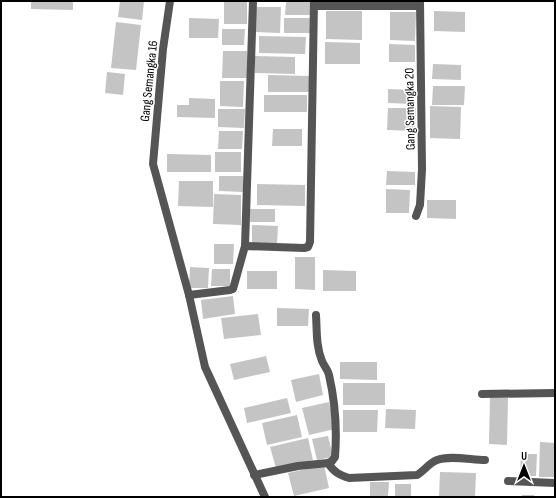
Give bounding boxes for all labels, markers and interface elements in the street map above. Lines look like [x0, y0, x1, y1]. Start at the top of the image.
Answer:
street label: Gang Semangka 16 [137, 39, 161, 122]
street label: Gang Semangka 20 [401, 67, 419, 150]
north arrow [504, 446, 544, 486]
text: U [521, 450, 527, 463]

